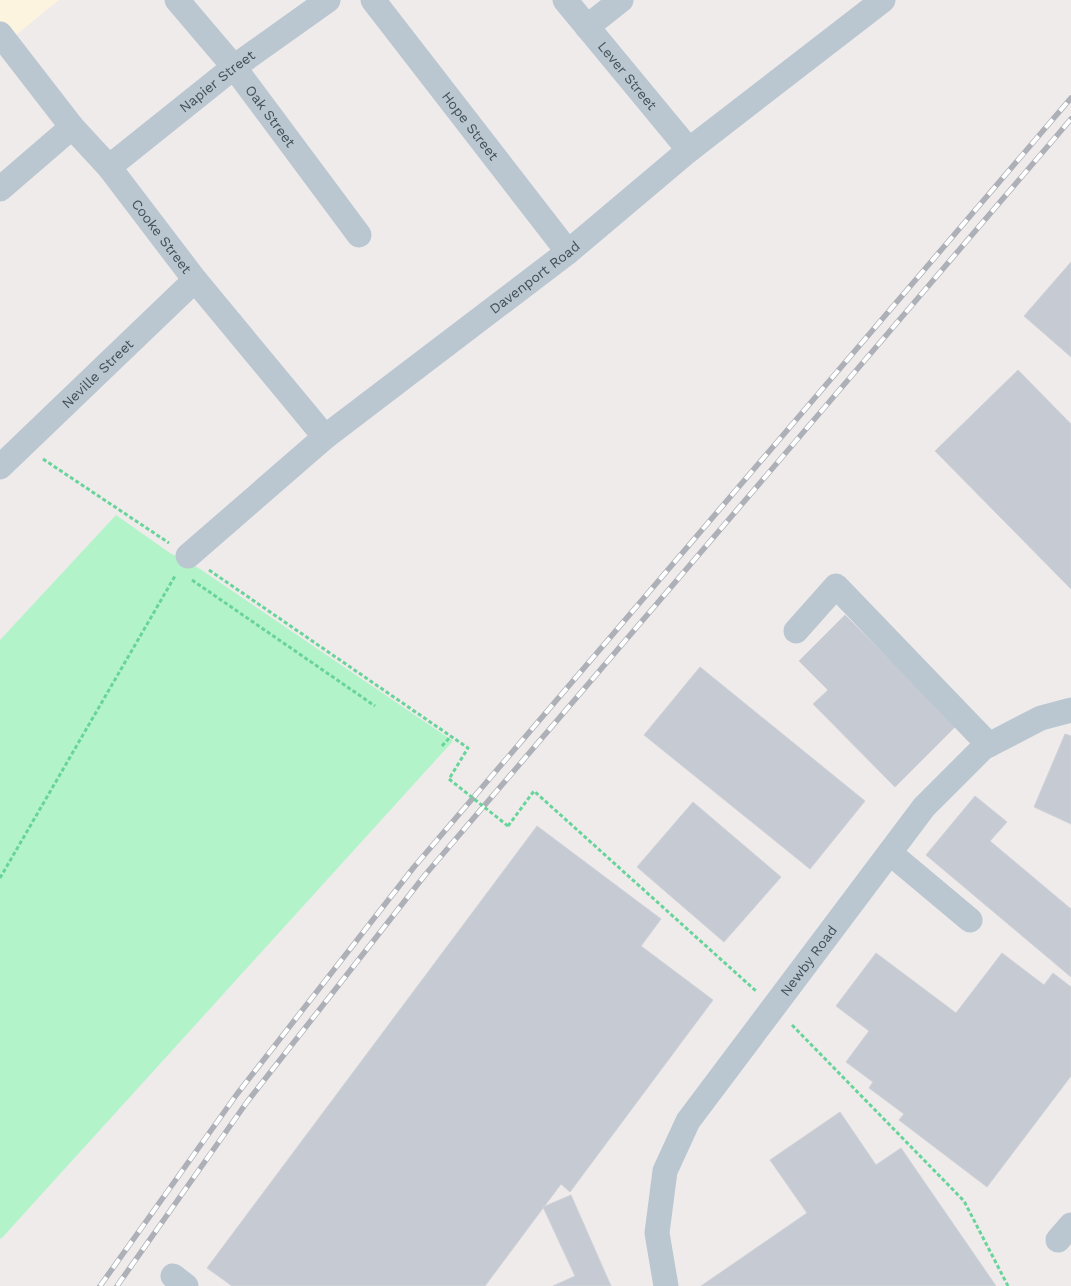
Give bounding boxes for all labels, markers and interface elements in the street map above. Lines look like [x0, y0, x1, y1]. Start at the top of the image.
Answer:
street label: Lever Street [595, 38, 660, 113]
street label: Napier Street [176, 47, 258, 115]
street label: Oak Street [242, 82, 299, 150]
street label: Hope Street [439, 88, 502, 163]
street label: Cooke Street [128, 196, 195, 277]
street label: Davenport Road [486, 238, 583, 317]
street label: Neville Street [58, 336, 137, 411]
street label: Newby Road [777, 922, 840, 999]

